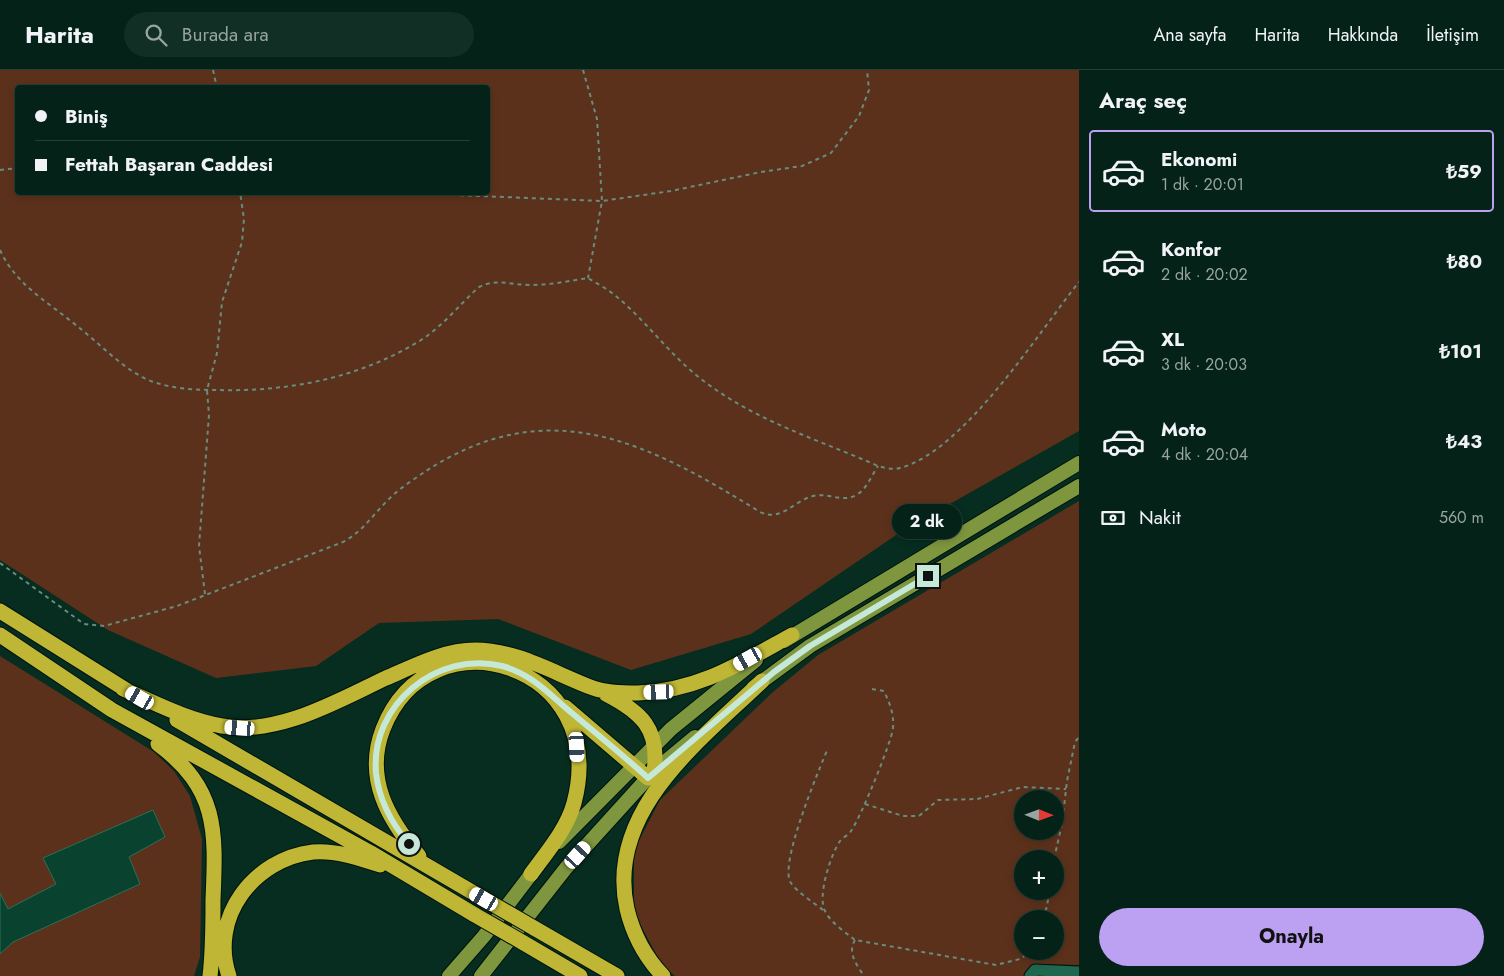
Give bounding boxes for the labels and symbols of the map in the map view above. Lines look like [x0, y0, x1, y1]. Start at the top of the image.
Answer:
callout: 2 dk [893, 504, 963, 538]
route end [917, 565, 939, 587]
car [731, 645, 764, 673]
car [123, 684, 156, 712]
car [643, 684, 674, 700]
car [224, 719, 255, 737]
car [568, 732, 585, 762]
north arrow [1014, 790, 1064, 840]
route start [398, 833, 420, 855]
car [562, 839, 593, 871]
car [467, 885, 500, 913]

